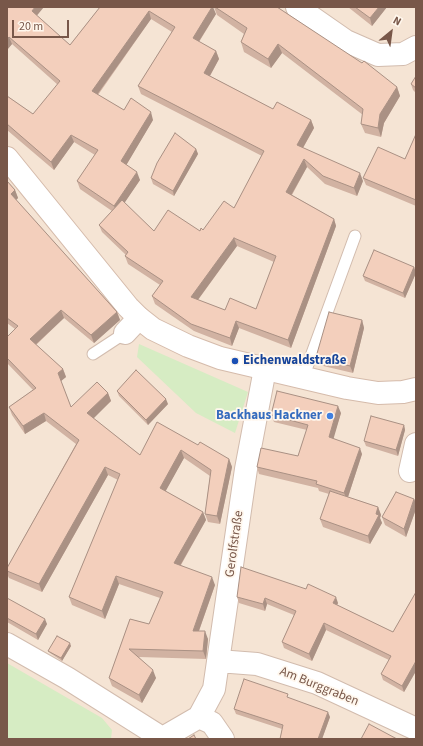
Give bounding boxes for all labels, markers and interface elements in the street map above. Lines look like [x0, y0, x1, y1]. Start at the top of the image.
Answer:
scale bar [14, 12, 71, 38]
north arrow [371, 12, 411, 52]
text: N [390, 13, 404, 29]
text: 20 m [19, 18, 43, 35]
place label: Eichenwaldstraße [243, 353, 346, 369]
marker: Eichenwaldstraße [230, 356, 240, 366]
place label: Backhaus Hackner [216, 408, 322, 424]
marker: Backhaus Hackner [325, 411, 335, 421]
street label: Gerolfstraße [223, 510, 247, 578]
street label: Am Burggraben [277, 664, 361, 710]

